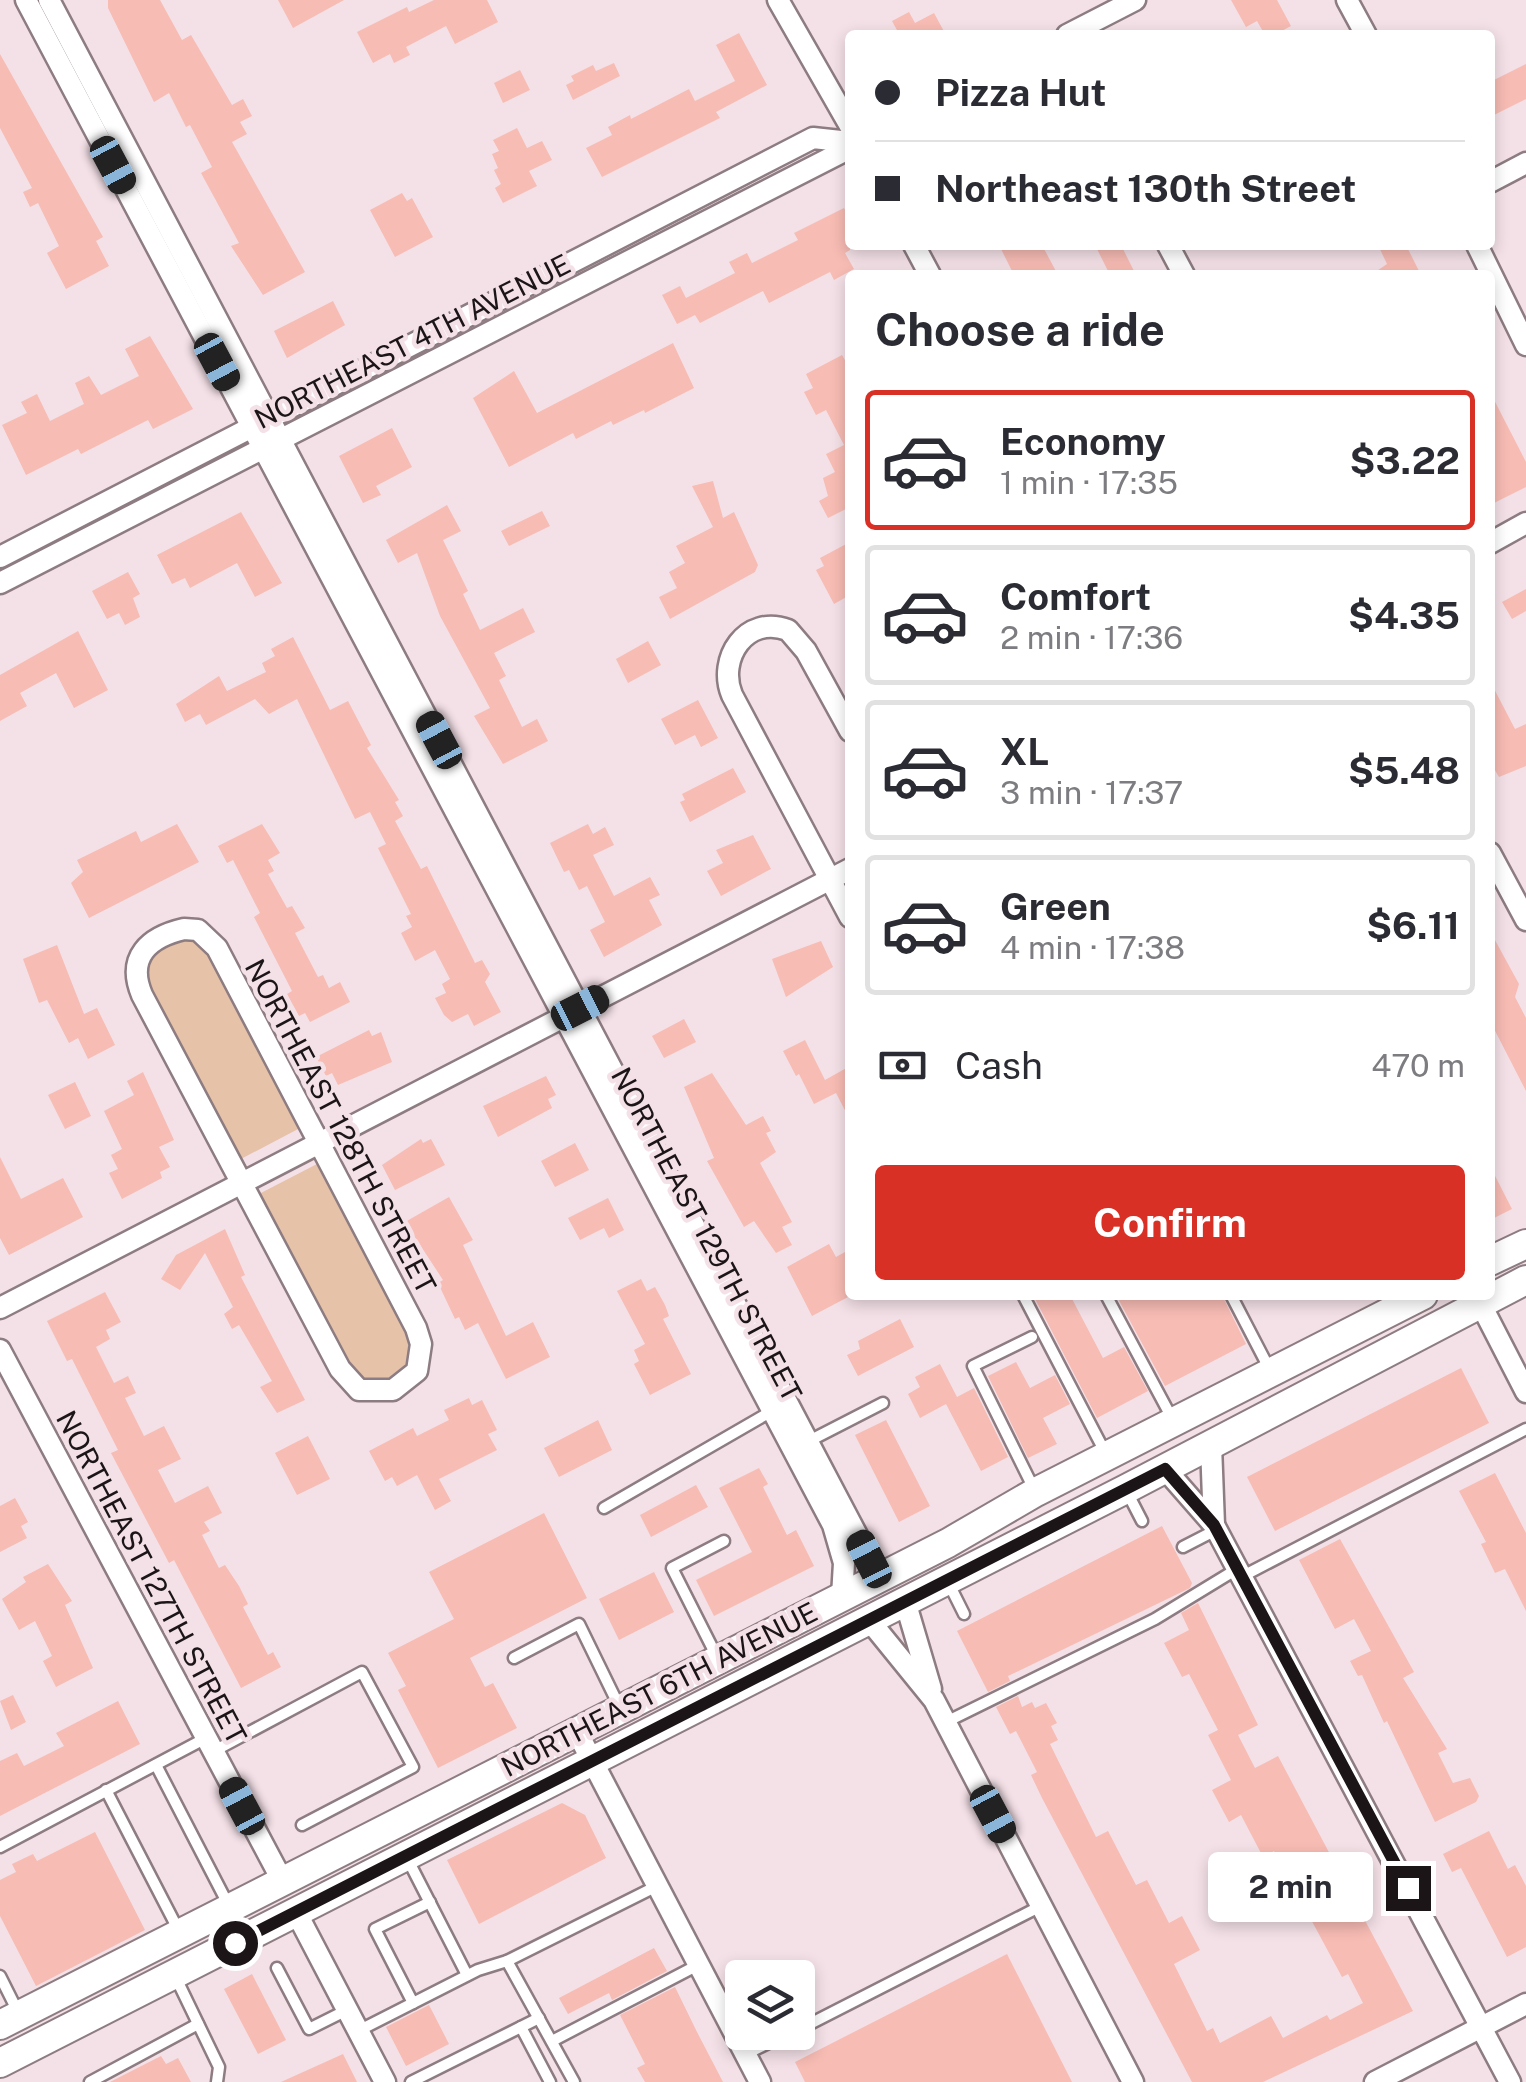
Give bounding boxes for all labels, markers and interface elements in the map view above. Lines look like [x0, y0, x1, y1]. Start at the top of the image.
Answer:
text: Pizza Hut [935, 70, 1106, 115]
car [86, 131, 140, 199]
text: Northeast 130th Street [935, 166, 1356, 211]
street label: NORTHEAST 4TH AVENUE [249, 247, 575, 435]
text: Choose a ride [875, 303, 1165, 356]
car [190, 328, 244, 396]
icon: car [880, 415, 970, 505]
text: Economy [1000, 419, 1166, 464]
text: $3.22 [1350, 438, 1460, 483]
text: 1 min · 17:35 [1000, 464, 1178, 501]
icon: car [880, 570, 970, 660]
text: Comfort [1000, 574, 1151, 619]
text: $4.35 [1348, 593, 1460, 638]
text: 2 min · 17:36 [1000, 619, 1183, 656]
car [412, 706, 466, 774]
icon: car [880, 725, 970, 815]
text: XL [1000, 729, 1049, 774]
text: $5.48 [1348, 748, 1460, 793]
text: 3 min · 17:37 [1000, 774, 1183, 811]
icon: car [880, 880, 970, 970]
text: Green [1000, 884, 1111, 929]
text: $6.11 [1366, 903, 1460, 948]
text: 4 min · 17:38 [1000, 929, 1185, 966]
street label: NORTHEAST 128TH STREET [239, 953, 443, 1299]
car [546, 981, 614, 1035]
icon: cash [875, 1038, 930, 1093]
text: Cash [955, 1043, 1043, 1088]
text: 470 m [1371, 1047, 1465, 1084]
street label: NORTHEAST 129TH STREET [605, 1062, 809, 1406]
button: Confirm [875, 1165, 1465, 1280]
street label: NORTHEAST 127TH STREET [50, 1405, 254, 1749]
car [842, 1525, 896, 1593]
street label: NORTHEAST 6TH AVENUE [496, 1595, 822, 1783]
car [215, 1772, 269, 1840]
car [966, 1780, 1020, 1848]
callout: 2 min [1208, 1853, 1373, 1923]
route end [1386, 1866, 1431, 1911]
text: 2 min [1249, 1868, 1332, 1905]
route start [213, 1921, 258, 1966]
map controls [725, 1960, 815, 2050]
button: layers [725, 1960, 815, 2050]

